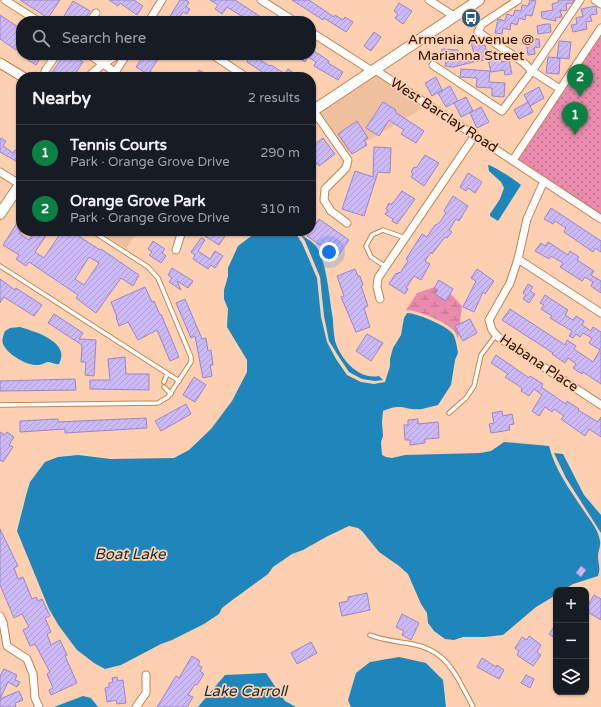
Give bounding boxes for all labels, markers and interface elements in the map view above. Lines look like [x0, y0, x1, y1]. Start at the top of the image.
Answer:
bus stop icon: Armenia Avenue @ Marianna Street [460, 7, 482, 29]
search box [16, 16, 316, 60]
icon: search [30, 27, 52, 49]
text: Search here [62, 29, 146, 47]
place label: Armenia Avenue @ Marianna Street [408, 31, 534, 64]
pin: 2 [567, 64, 593, 97]
street label: West Barclay Road [387, 74, 501, 156]
text: Nearby [32, 88, 91, 109]
text: 2 results [248, 90, 300, 106]
pin: 1 [562, 102, 588, 135]
text: Tennis Courts [70, 136, 167, 154]
text: 1 [41, 145, 49, 161]
text: 290 m [260, 145, 300, 161]
text: Park · Orange Grove Drive [70, 154, 229, 170]
text: Orange Grove Park [70, 192, 205, 210]
text: 2 [41, 201, 49, 217]
text: 310 m [260, 201, 300, 217]
text: Park · Orange Grove Drive [70, 210, 229, 226]
your location [319, 242, 339, 262]
street label: Habana Place [496, 330, 582, 396]
water label: Boat Lake [95, 545, 167, 563]
map controls [553, 587, 589, 695]
button: + [553, 587, 589, 623]
button: − [553, 623, 589, 659]
button: layers [553, 659, 589, 695]
water label: Lake Carroll [203, 682, 289, 700]

